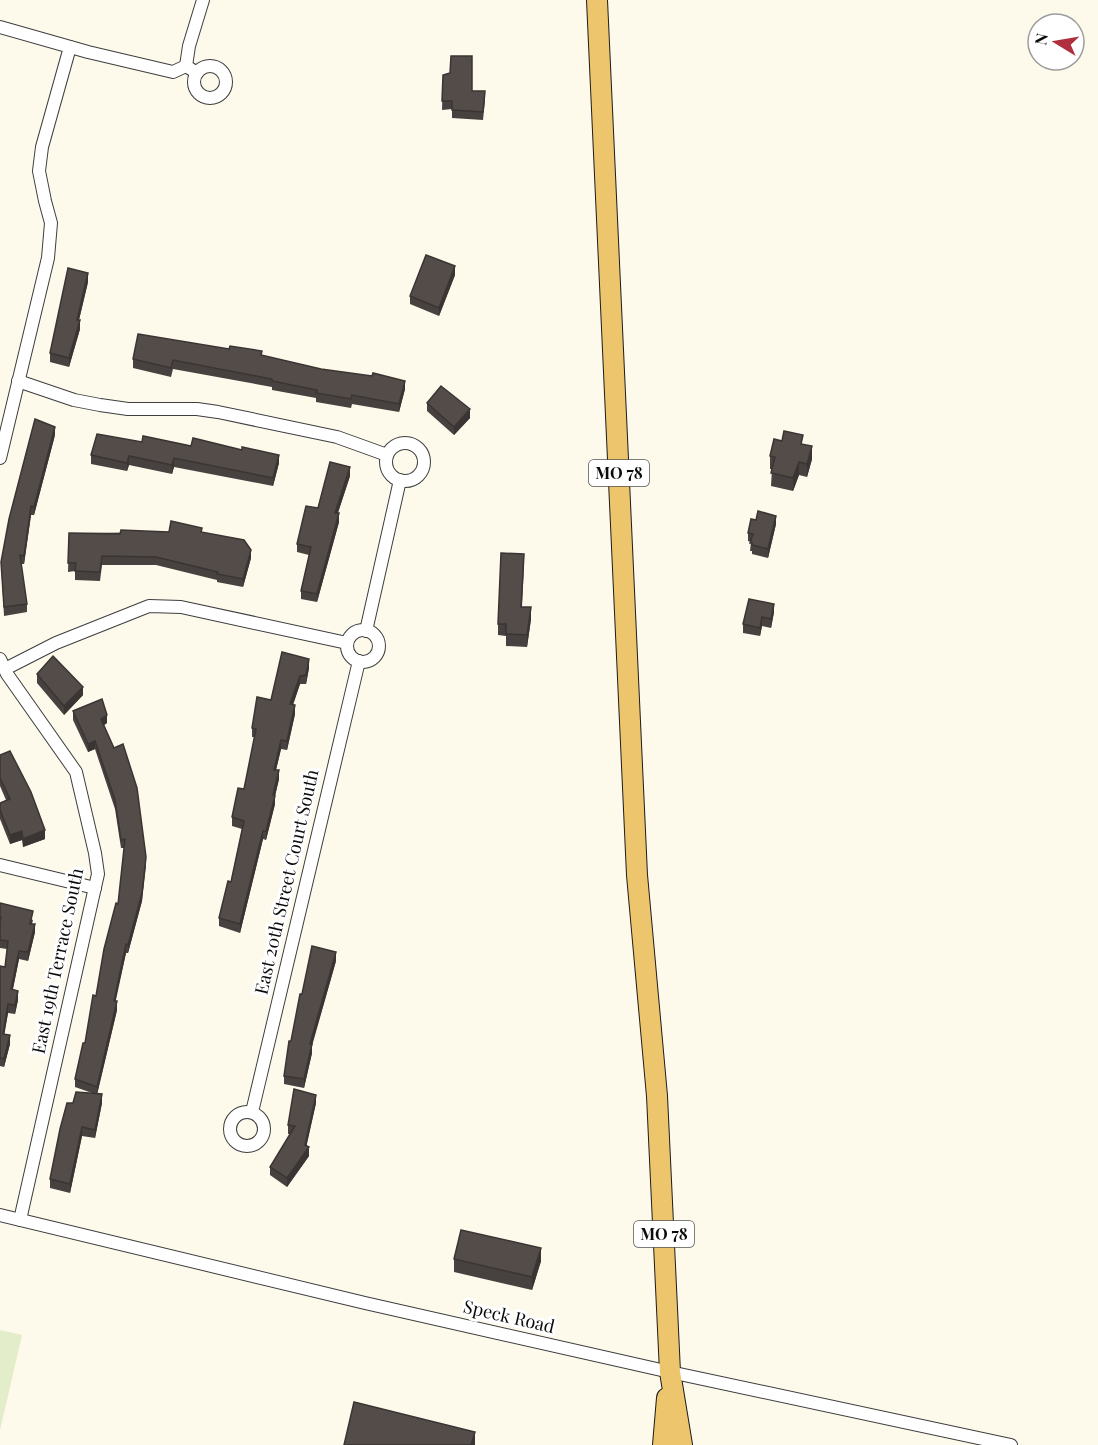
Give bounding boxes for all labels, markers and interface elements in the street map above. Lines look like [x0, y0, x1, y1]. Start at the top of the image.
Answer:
north arrow [1026, 12, 1086, 72]
text: N [1029, 31, 1052, 47]
road number: MO 78 [589, 460, 649, 486]
street label: East 20th Street Court South [248, 767, 324, 997]
street label: East 19th Terrace South [26, 865, 89, 1056]
road number: MO 78 [634, 1221, 694, 1247]
street label: Speck Road [461, 1294, 558, 1338]

